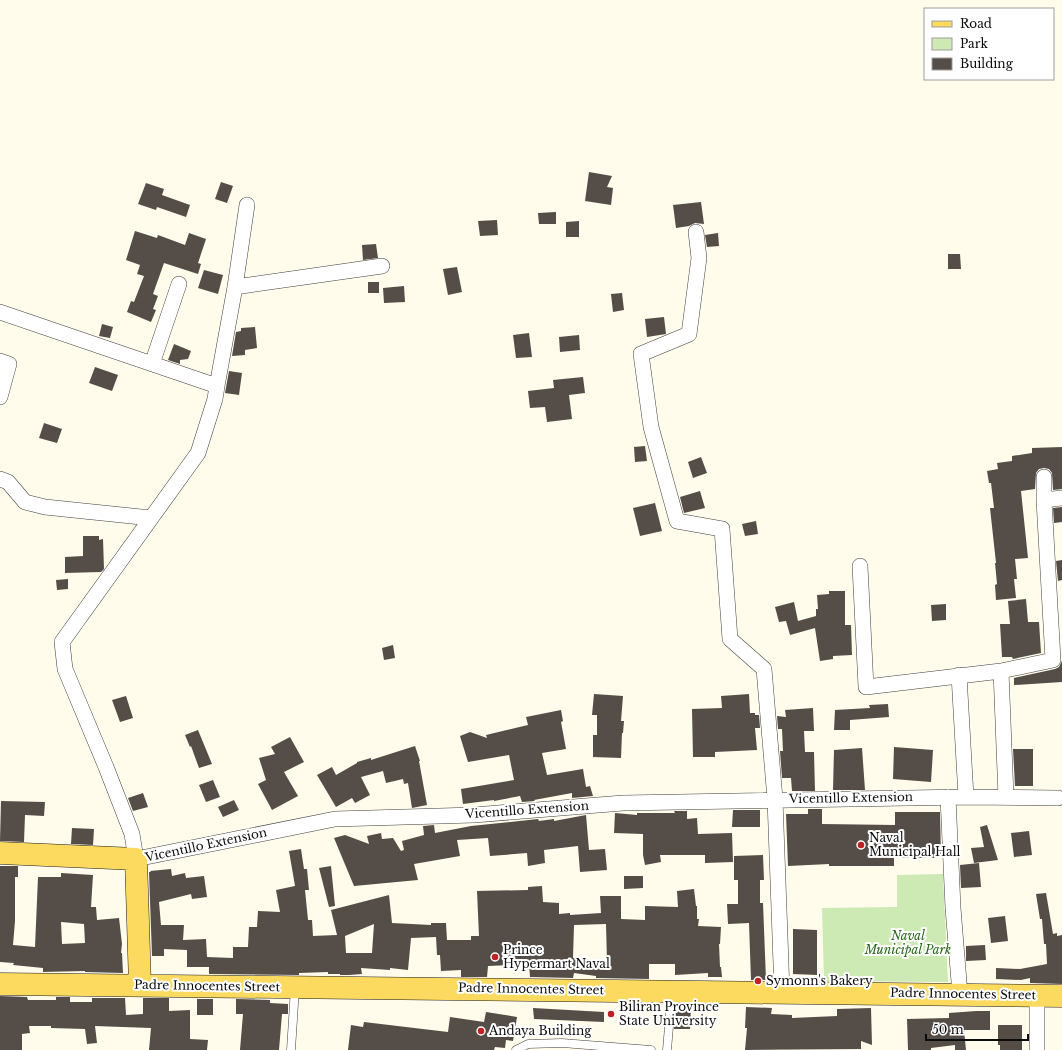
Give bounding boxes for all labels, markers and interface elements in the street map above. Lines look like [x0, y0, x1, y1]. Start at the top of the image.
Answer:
legend [924, 8, 1054, 80]
text: Road [960, 16, 992, 31]
text: Park [960, 36, 988, 51]
text: Building [960, 56, 1014, 71]
street label: Vicentillo Extension [788, 789, 913, 806]
street label: Vicentillo Extension [464, 798, 589, 821]
street label: Vicentillo Extension [143, 824, 268, 865]
place label: Naval Municipal Hall [869, 830, 961, 859]
marker: Naval Municipal Hall [856, 840, 866, 850]
park label: Naval Municipal Park [864, 928, 951, 957]
place label: Prince Hypermart Naval [503, 942, 610, 971]
marker: Prince Hypermart Naval [490, 952, 500, 962]
place label: Symonn's Bakery [766, 973, 873, 988]
marker: Symonn's Bakery [753, 976, 763, 986]
street label: Padre Innocentes Street [134, 977, 281, 994]
street label: Padre Innocentes Street [458, 980, 605, 997]
street label: Padre Innocentes Street [890, 985, 1037, 1002]
place label: Biliran Province State University [619, 999, 719, 1028]
marker: Biliran Province State University [606, 1009, 616, 1019]
scale bar [926, 1016, 1028, 1042]
text: 50 m [932, 1022, 964, 1037]
place label: Andaya Building [488, 1023, 592, 1038]
marker: Andaya Building [476, 1026, 486, 1036]

